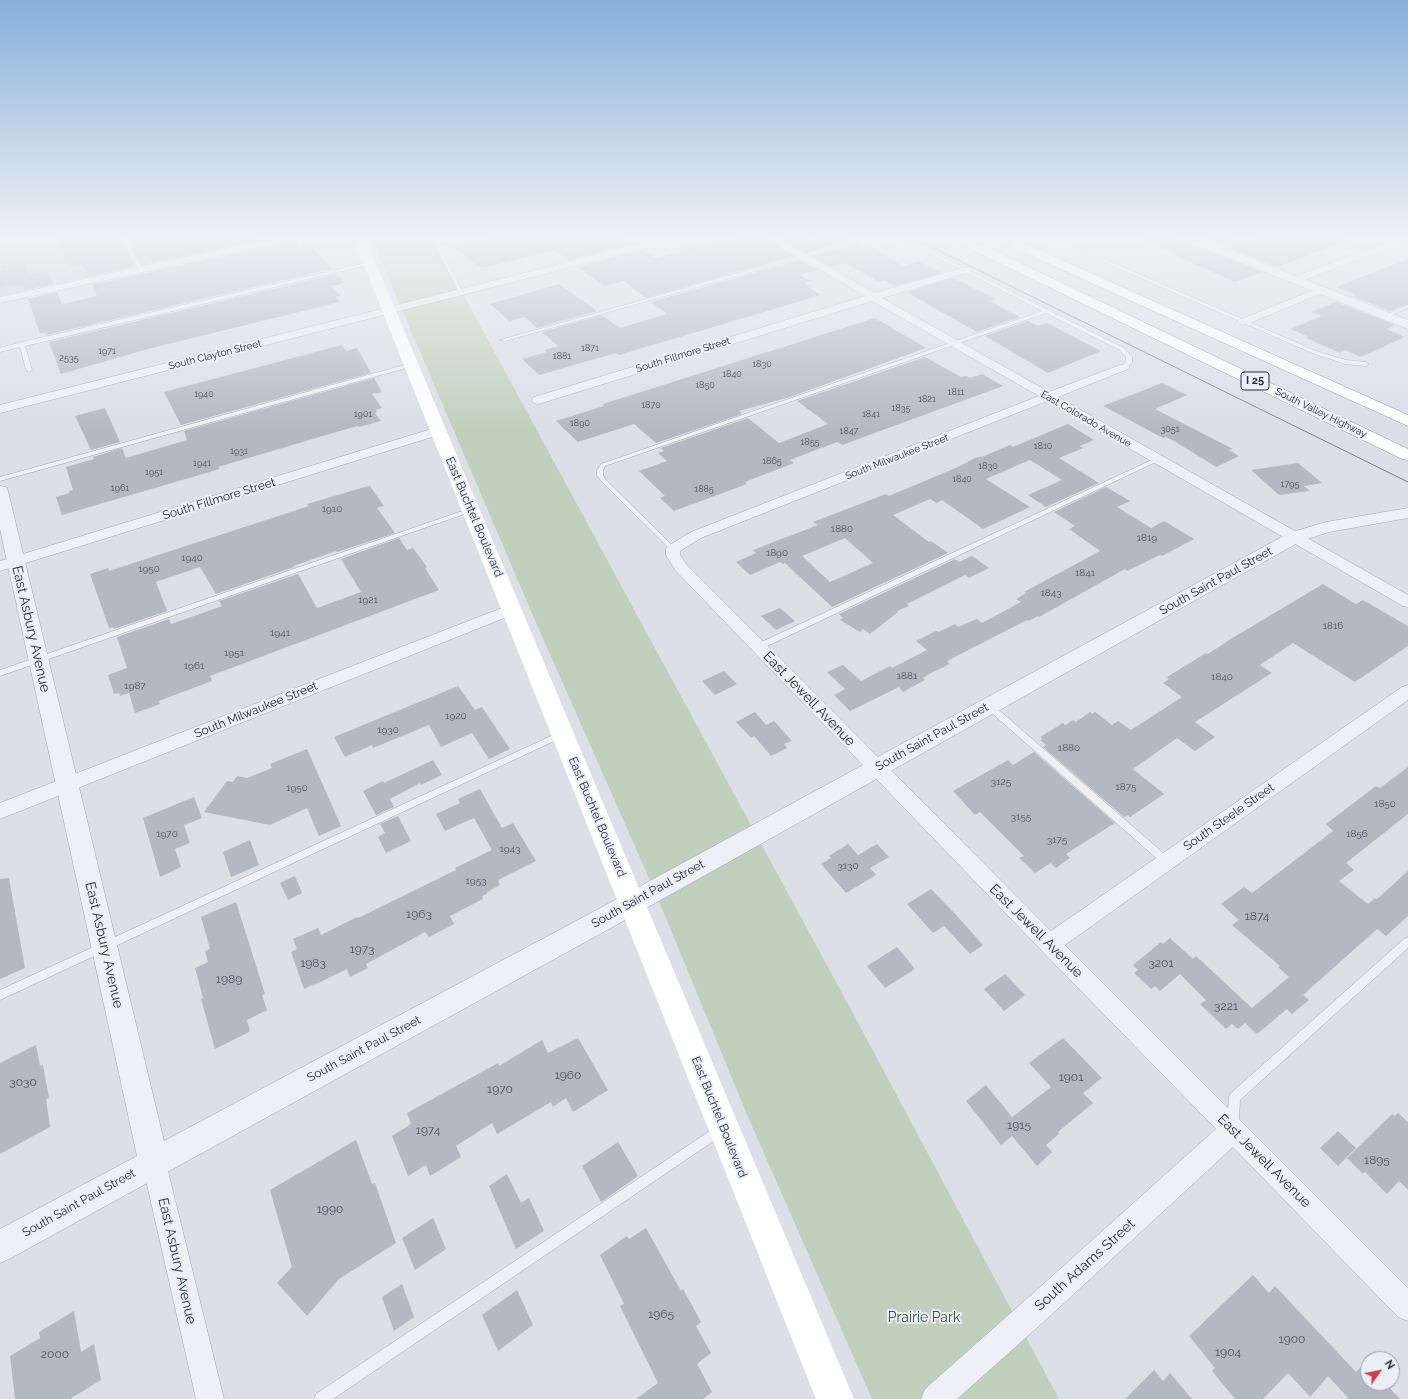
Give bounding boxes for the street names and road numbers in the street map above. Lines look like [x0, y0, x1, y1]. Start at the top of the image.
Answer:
street label: South Fillmore Street [634, 335, 732, 375]
street label: South Clayton Street [167, 338, 263, 372]
road number: I 25 [1241, 372, 1269, 390]
street label: South Valley Highway [1273, 386, 1369, 440]
street label: East Colorado Avenue [1039, 388, 1133, 450]
street label: South Milwaukee Street [844, 432, 950, 482]
street label: East Buchtel Boulevard [442, 455, 506, 579]
street label: South Fillmore Street [161, 475, 277, 523]
street label: South Saint Paul Street [1157, 544, 1275, 618]
street label: East Asbury Avenue [8, 564, 54, 694]
street label: East Jewell Avenue [759, 648, 859, 750]
street label: South Milwaukee Street [192, 679, 320, 741]
street label: South Saint Paul Street [873, 700, 991, 774]
street label: East Buchtel Boulevard [565, 755, 629, 879]
street label: South Steele Street [1181, 780, 1277, 854]
street label: South Saint Paul Street [589, 857, 707, 931]
street label: East Asbury Avenue [81, 880, 127, 1010]
street label: East Jewell Avenue [986, 881, 1086, 981]
street label: South Saint Paul Street [305, 1013, 423, 1085]
street label: East Buchtel Boulevard [688, 1054, 750, 1180]
street label: East Jewell Avenue [1214, 1111, 1314, 1211]
street label: South Saint Paul Street [20, 1166, 138, 1240]
street label: East Asbury Avenue [154, 1196, 200, 1326]
street label: South Adams Street [1031, 1216, 1139, 1314]

